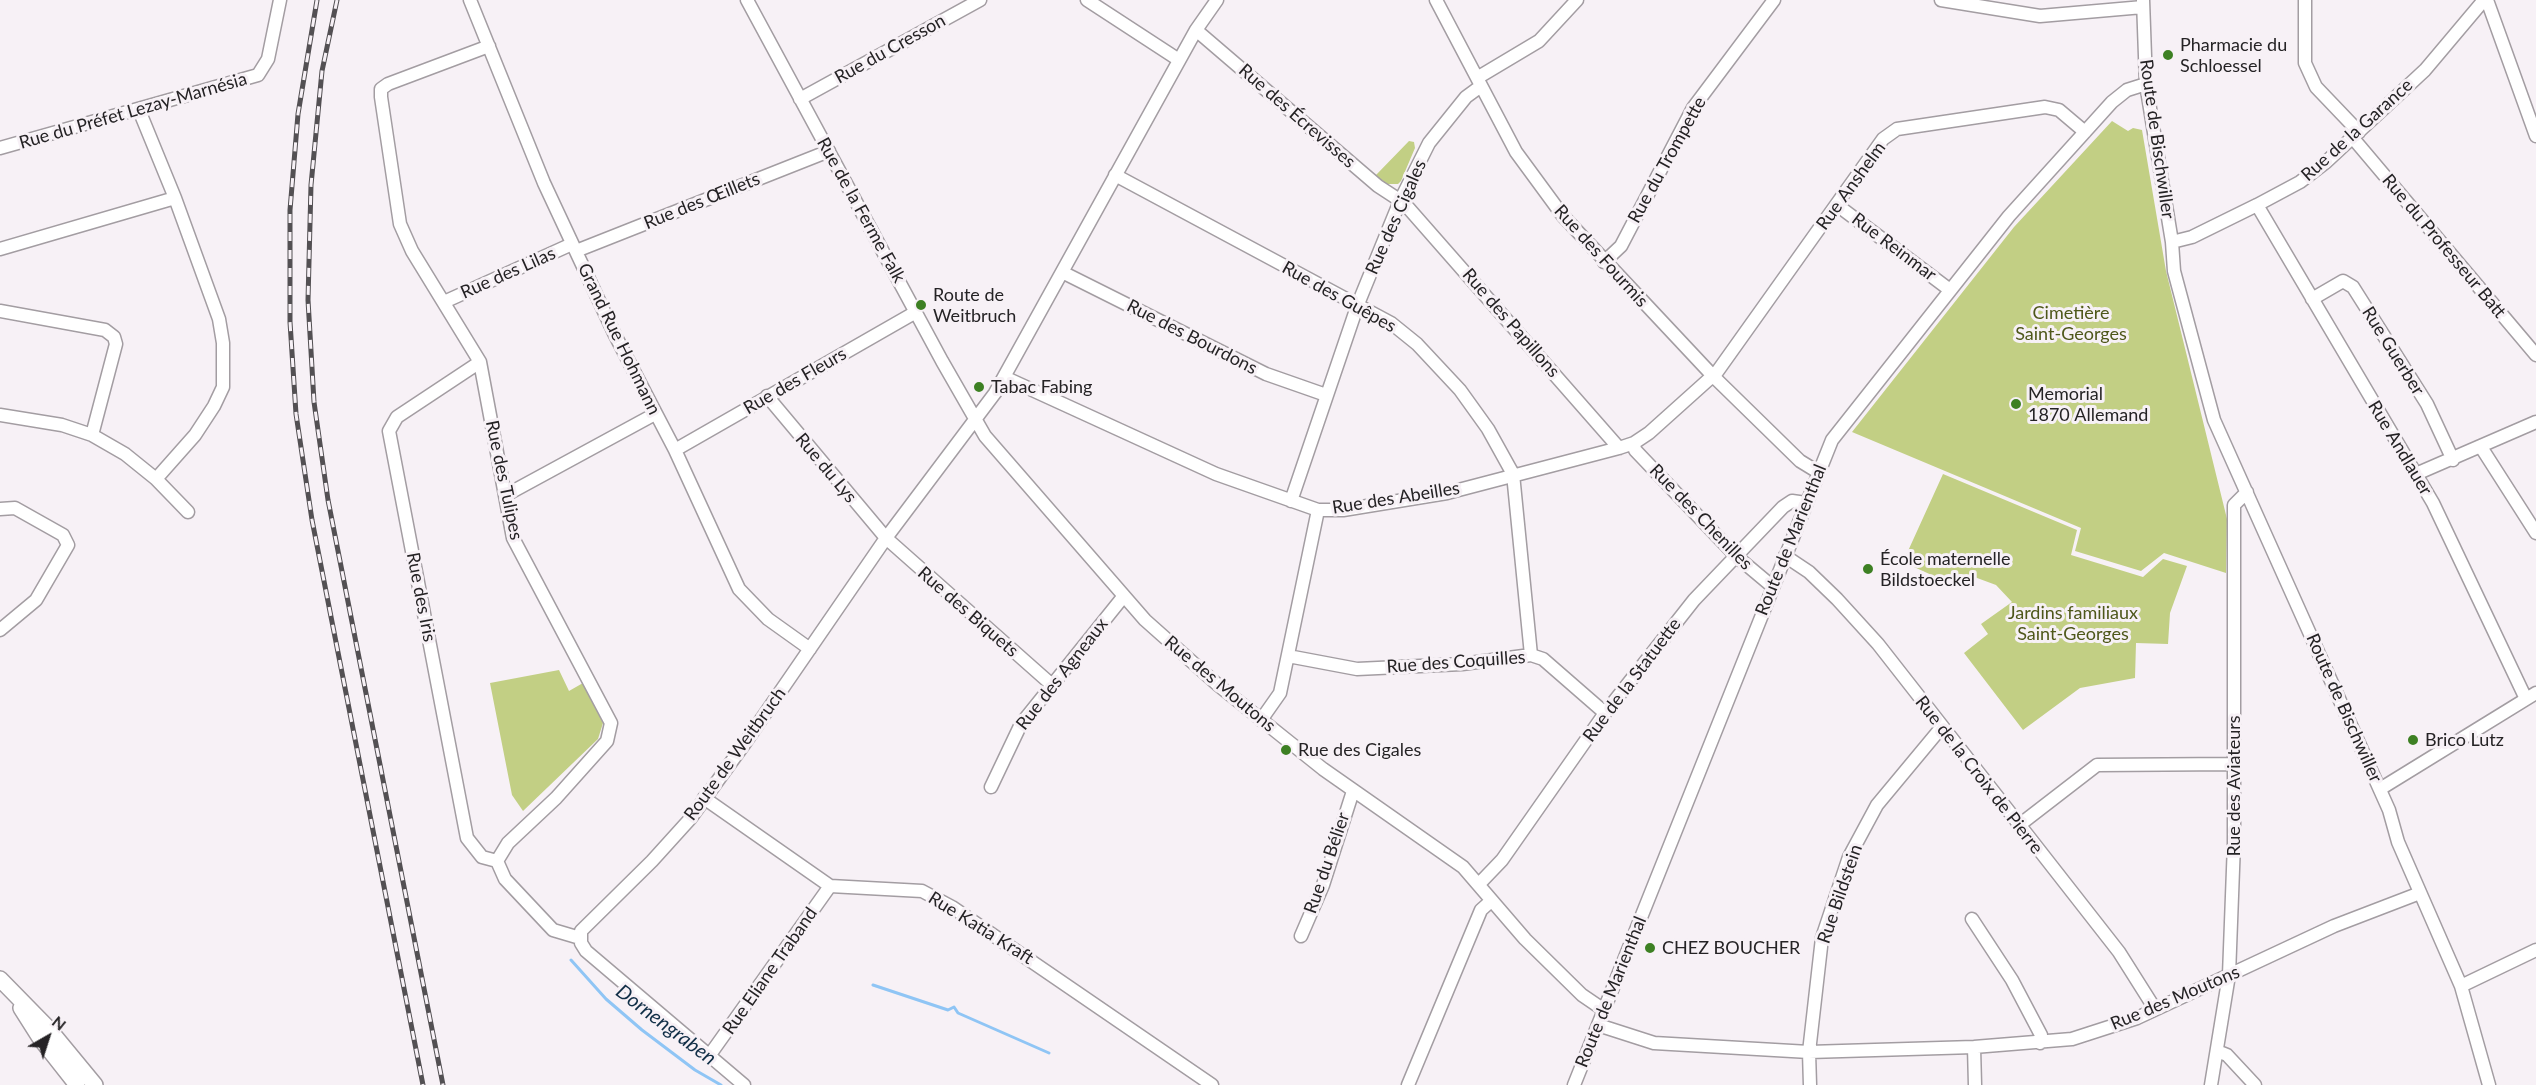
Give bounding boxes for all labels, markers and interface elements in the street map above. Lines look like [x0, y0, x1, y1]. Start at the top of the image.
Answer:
street label: Rue du Cresson [831, 10, 949, 88]
place label: Pharmacie du Schloessel [2180, 34, 2287, 76]
marker: Pharmacie du Schloessel [2161, 48, 2175, 62]
street label: Route de Bischwiller [2135, 58, 2179, 220]
street label: Rue des Écrevisses [1234, 59, 1360, 173]
street label: Rue du Préfet Lezay-Marnésia [17, 68, 249, 154]
street label: Rue de la Garance [2297, 74, 2417, 186]
street label: Rue du Trompette [1623, 93, 1711, 227]
street label: Rue de la Ferme Falk [812, 134, 910, 286]
street label: Rue Anshelm [1812, 138, 1890, 234]
street label: Rue des Cigales [1361, 156, 1431, 278]
street label: Rue des Œillets [641, 168, 763, 234]
street label: Rue du Professeur Batt [2378, 170, 2510, 322]
street label: Rue des Fourmis [1549, 200, 1653, 312]
street label: Rue Reinmar [1848, 208, 1940, 286]
street label: Rue des Lilas [457, 242, 559, 304]
street label: Rue des Guêpes [1278, 257, 1400, 337]
street label: Grand Rue Hohmann [573, 260, 665, 418]
street label: Rue des Papillons [1458, 264, 1564, 382]
place label: Route de Weitbruch [933, 284, 1016, 326]
street label: Rue des Bourdons [1123, 295, 1261, 379]
marker: Route de Weitbruch [914, 298, 928, 312]
park label: Cimetière Saint-Georges [2015, 302, 2127, 344]
street label: Rue Guerber [2357, 303, 2429, 399]
street label: Rue des Fleurs [740, 343, 850, 419]
place label: Tabac Fabing [991, 376, 1092, 398]
marker: Tabac Fabing [972, 380, 986, 394]
place label: Memorial 1870 Allemand [2028, 383, 2148, 426]
marker: Memorial 1870 Allemand [2009, 397, 2023, 411]
street label: Rue Andlauer [2363, 397, 2437, 499]
street label: Rue des Tulipes [481, 418, 527, 542]
street label: Rue du Lys [791, 429, 861, 507]
street label: Rue des Chenilles [1645, 460, 1757, 574]
street label: Route de Marienthal [1751, 461, 1831, 619]
street label: Rue des Abeilles [1331, 477, 1461, 519]
place label: École maternelle Bildstoeckel [1880, 548, 2011, 590]
street label: Rue des Iris [402, 550, 440, 644]
street label: Rue des Biquets [913, 562, 1023, 662]
marker: École maternelle Bildstoeckel [1861, 562, 1875, 576]
park label: Jardins familiaux Saint-Georges [2008, 602, 2138, 644]
street label: Rue des Agneaux [1012, 614, 1112, 734]
street label: Rue de la Statuette [1578, 614, 1686, 746]
street label: Route de Bischwiller [2301, 630, 2387, 786]
street label: Rue des Moutons [1160, 631, 1280, 737]
street label: Rue des Coquilles [1386, 646, 1526, 678]
street label: Route de Weitbruch [680, 683, 790, 825]
street label: Rue de la Croix de Pierre [1911, 692, 2047, 858]
street label: Rue des Aviateurs [2223, 715, 2245, 857]
place label: Brico Lutz [2425, 729, 2504, 751]
marker: Brico Lutz [2406, 733, 2420, 747]
place label: Rue des Cigales [1298, 739, 1421, 761]
marker: Rue des Cigales [1279, 743, 1293, 757]
street label: Rue du Bélier [1300, 810, 1354, 916]
street label: Rue Bildstein [1813, 842, 1867, 946]
street label: Rue Katia Kraft [924, 887, 1038, 969]
street label: Rue Eliane Traband [718, 903, 822, 1039]
street label: Route de Marienthal [1571, 913, 1651, 1071]
place label: CHEZ BOUCHER [1662, 937, 1800, 959]
marker: CHEZ BOUCHER [1643, 941, 1657, 955]
street label: Rue des Moutons [2107, 961, 2243, 1035]
water label: Dornengraben [611, 980, 721, 1070]
north arrow [18, 1007, 78, 1067]
text: N [49, 1011, 70, 1034]

